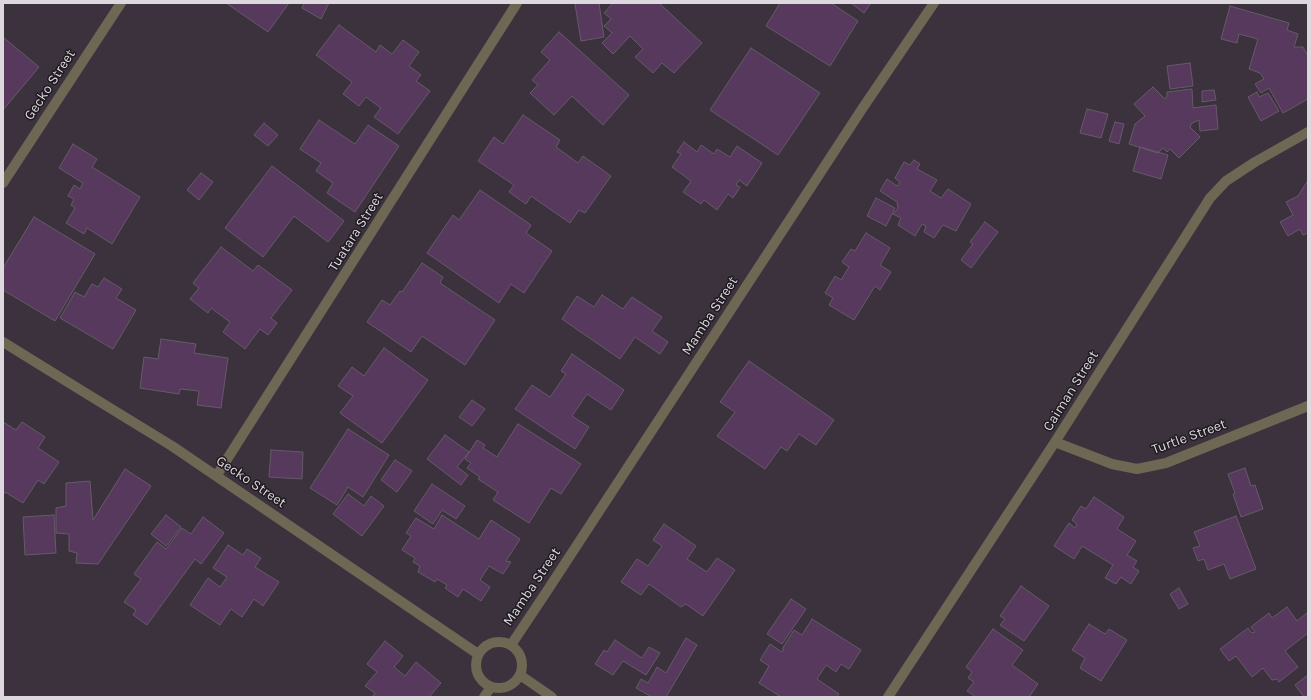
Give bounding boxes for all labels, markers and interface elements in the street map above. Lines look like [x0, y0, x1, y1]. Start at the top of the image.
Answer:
street label: Gecko Street [21, 47, 79, 123]
street label: Tuatara Street [325, 190, 387, 274]
street label: Mamba Street [678, 274, 742, 358]
street label: Caiman Street [1040, 348, 1102, 434]
street label: Turtle Street [1150, 416, 1228, 458]
street label: Gecko Street [213, 452, 289, 512]
street label: Mamba Street [500, 545, 564, 629]

